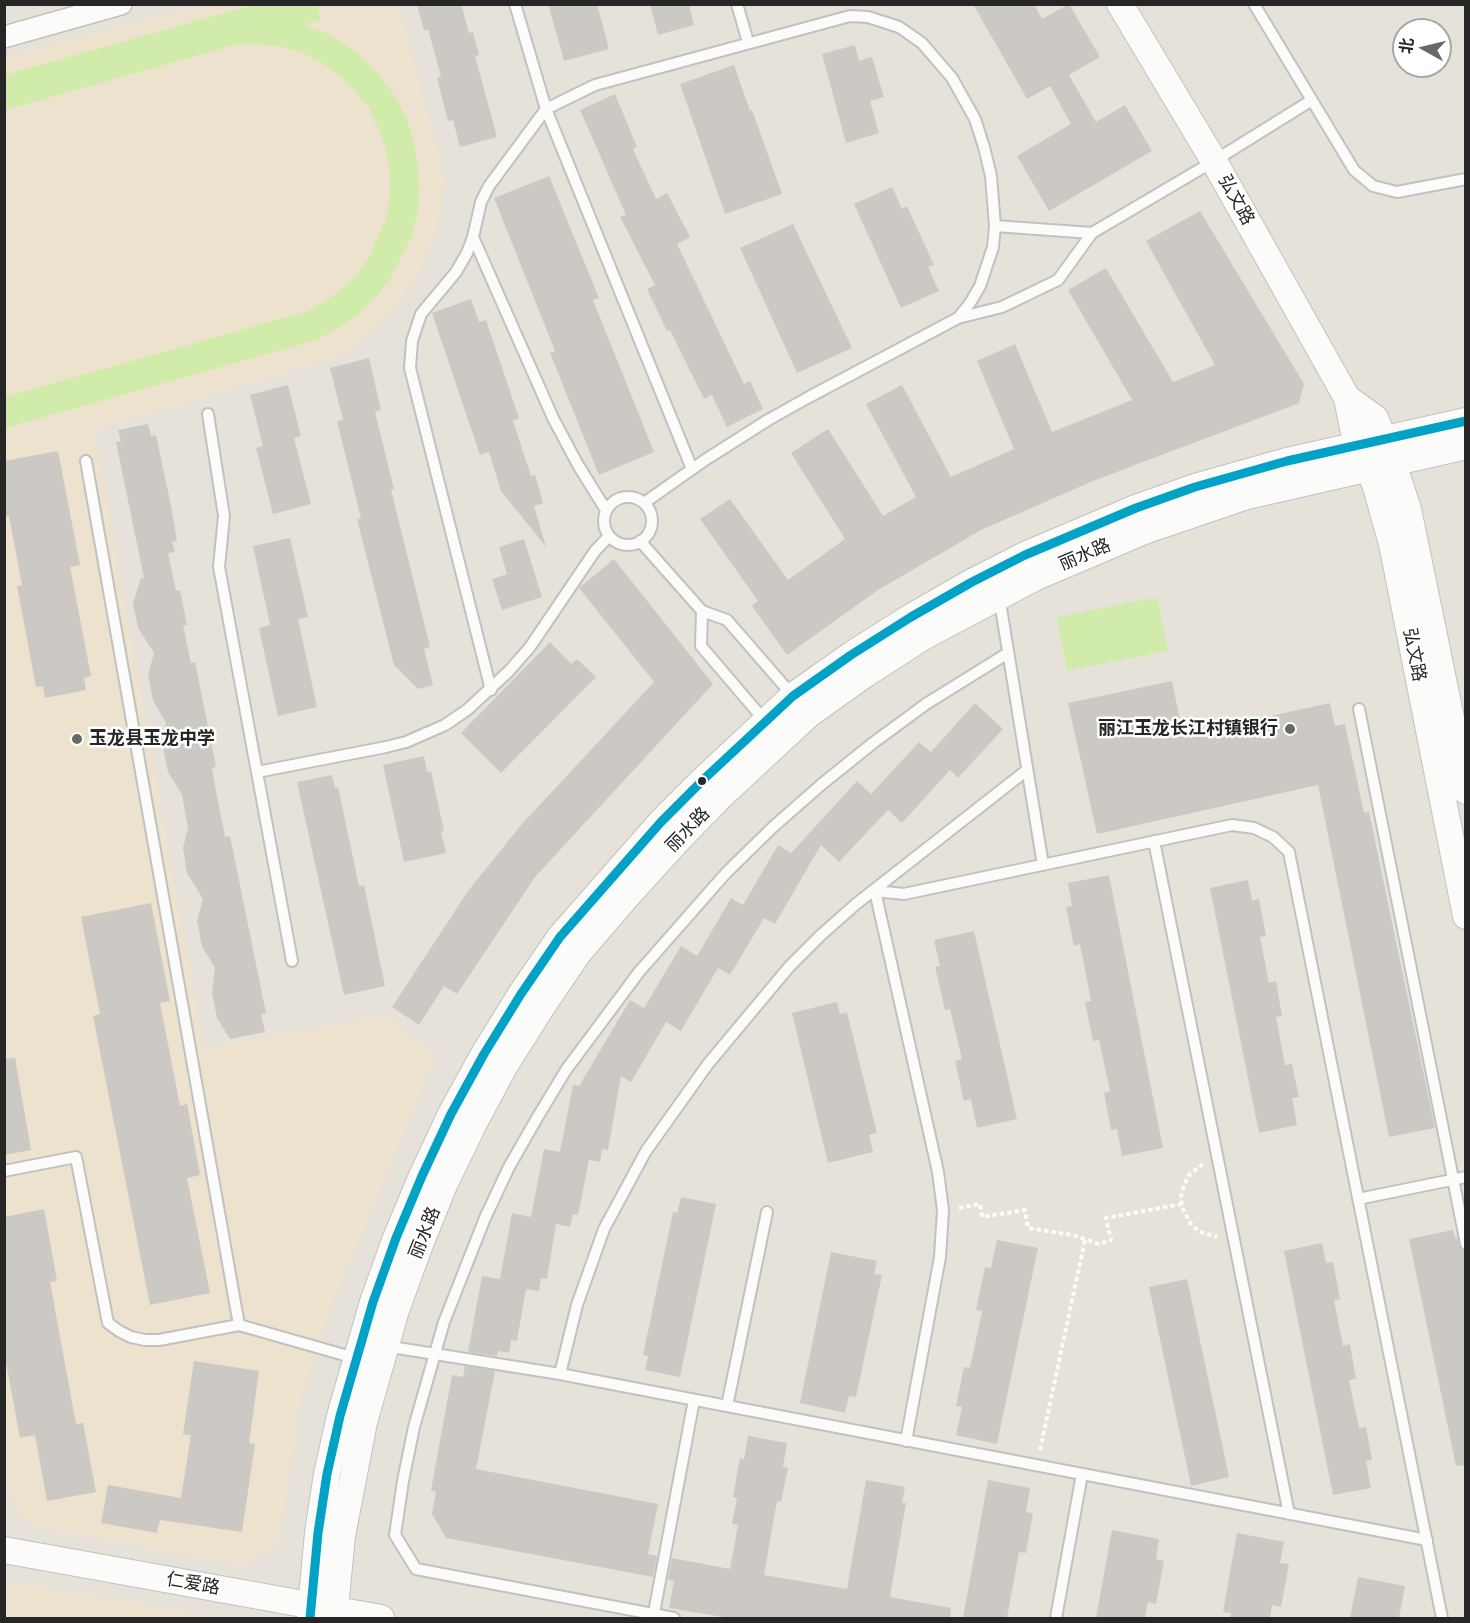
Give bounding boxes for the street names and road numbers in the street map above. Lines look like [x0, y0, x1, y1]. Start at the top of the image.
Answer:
street label: 弘文路 [1213, 171, 1259, 229]
street label: 丽水路 [1056, 535, 1114, 575]
street label: 弘文路 [1398, 626, 1430, 684]
street label: 丽水路 [661, 803, 715, 857]
street label: 丽水路 [405, 1204, 445, 1262]
street label: 仁爱路 [165, 1569, 221, 1599]

